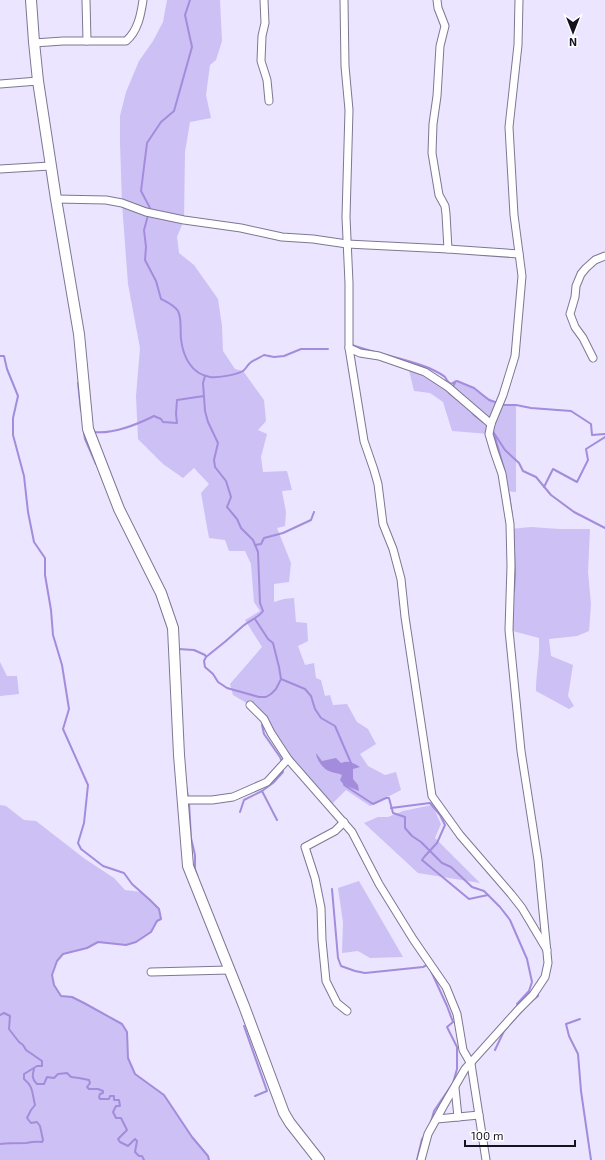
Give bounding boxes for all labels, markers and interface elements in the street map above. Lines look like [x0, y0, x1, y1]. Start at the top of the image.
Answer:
north arrow [553, 12, 593, 52]
text: N [569, 36, 577, 49]
scale bar [465, 1122, 575, 1148]
text: 100 m [471, 1128, 503, 1142]

